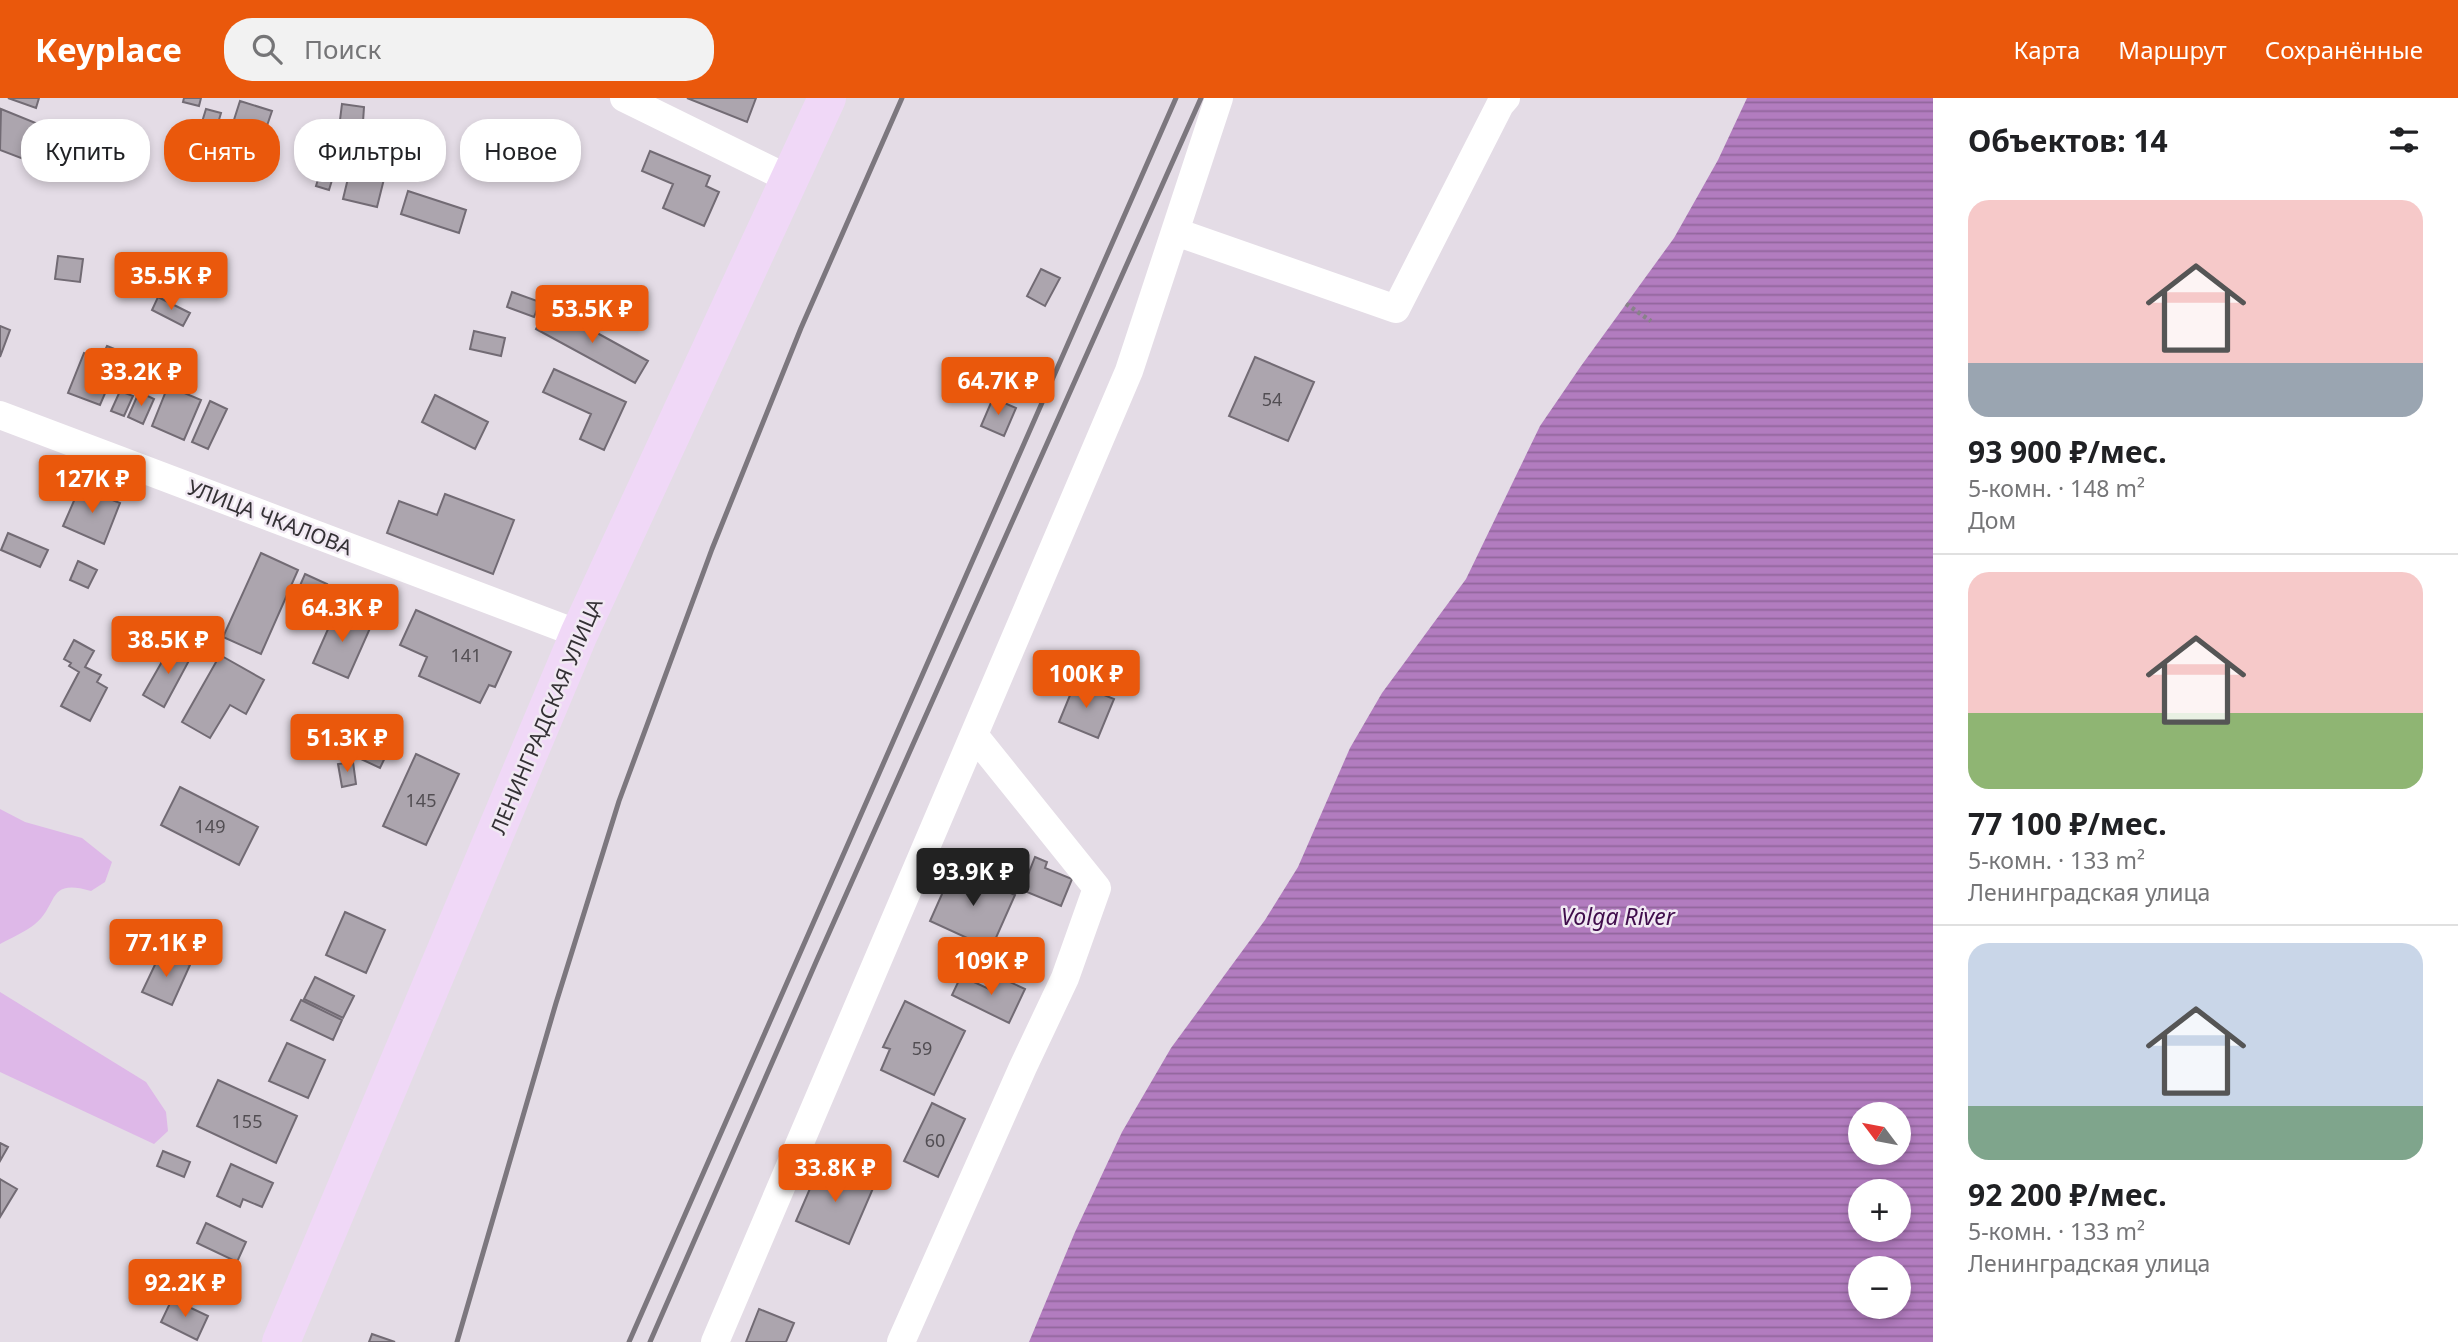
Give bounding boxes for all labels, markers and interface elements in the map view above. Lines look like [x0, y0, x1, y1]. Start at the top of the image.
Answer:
search box [224, 18, 714, 81]
text: Keyplace [35, 27, 182, 72]
icon: search [248, 30, 286, 68]
text: Поиск [304, 31, 381, 67]
text: Карта [2013, 33, 2080, 66]
text: Маршрут [2118, 33, 2227, 66]
text: Сохранённые [2265, 33, 2423, 66]
chip: Купить [21, 119, 150, 182]
chip: Снять [164, 119, 280, 182]
chip: Фильтры [294, 119, 446, 182]
chip: Новое [460, 119, 581, 182]
text: Объектов: 14 [1968, 120, 2168, 161]
icon: filters [2385, 121, 2423, 159]
icon: home [2133, 245, 2259, 371]
pin: 35.5K ₽ [106, 252, 236, 312]
text: 35.5K ₽ [131, 259, 211, 291]
pin: 53.5K ₽ [527, 286, 657, 345]
text: 53.5K ₽ [552, 292, 632, 324]
pin: 33.2K ₽ [76, 348, 206, 408]
text: 33.2K ₽ [101, 355, 181, 387]
pin: 64.7K ₽ [933, 358, 1063, 417]
text: 64.7K ₽ [958, 364, 1038, 396]
house number: 54 [1262, 387, 1282, 411]
text: 93 900 ₽/мес. [1968, 431, 2167, 472]
pin: 127K ₽ [35, 456, 149, 515]
text: 127K ₽ [55, 462, 129, 494]
text: 5-комн. · 148 m² [1968, 472, 2145, 504]
street label: УЛИЦА ЧКАЛОВА [184, 473, 357, 562]
text: Дом [1968, 504, 2016, 536]
pin: 64.3K ₽ [277, 584, 407, 644]
text: 64.3K ₽ [302, 591, 382, 623]
street label: ЛЕНИНГРАДСКАЯ УЛИЦА [484, 593, 609, 838]
pin: 38.5K ₽ [103, 616, 233, 676]
icon: home [2133, 617, 2259, 743]
text: 38.5K ₽ [128, 623, 208, 655]
house number: 141 [451, 643, 481, 667]
pin: 100K ₽ [1029, 650, 1143, 710]
text: 100K ₽ [1049, 657, 1123, 689]
pin: 51.3K ₽ [282, 714, 412, 774]
text: 51.3K ₽ [307, 721, 387, 753]
house number: 145 [406, 788, 436, 812]
text: 77 100 ₽/мес. [1968, 803, 2167, 844]
house number: 149 [195, 814, 225, 838]
text: 5-комн. · 133 m² [1968, 844, 2145, 876]
pin: 93.9K ₽ [908, 848, 1038, 908]
text: 93.9K ₽ [933, 855, 1013, 887]
text: Ленинградская улица [1968, 876, 2210, 908]
water label: Volga River [1561, 900, 1676, 932]
pin: 77.1K ₽ [101, 920, 231, 979]
text: 77.1K ₽ [126, 926, 206, 958]
pin: 109K ₽ [934, 937, 1048, 997]
text: 109K ₽ [954, 944, 1028, 976]
icon: home [2133, 988, 2259, 1114]
house number: 59 [912, 1036, 932, 1060]
north arrow [1848, 1102, 1911, 1166]
map controls [1848, 1102, 1911, 1319]
house number: 155 [232, 1109, 262, 1133]
house number: 60 [925, 1128, 945, 1152]
pin: 33.8K ₽ [770, 1144, 900, 1204]
text: 33.8K ₽ [795, 1151, 875, 1183]
text: 92 200 ₽/мес. [1968, 1174, 2167, 1215]
button: + [1848, 1179, 1911, 1242]
text: 5-комн. · 133 m² [1968, 1215, 2145, 1247]
text: Ленинградская улица [1968, 1247, 2210, 1279]
button: − [1848, 1256, 1911, 1319]
pin: 92.2K ₽ [120, 1260, 250, 1319]
text: 92.2K ₽ [145, 1266, 225, 1298]

